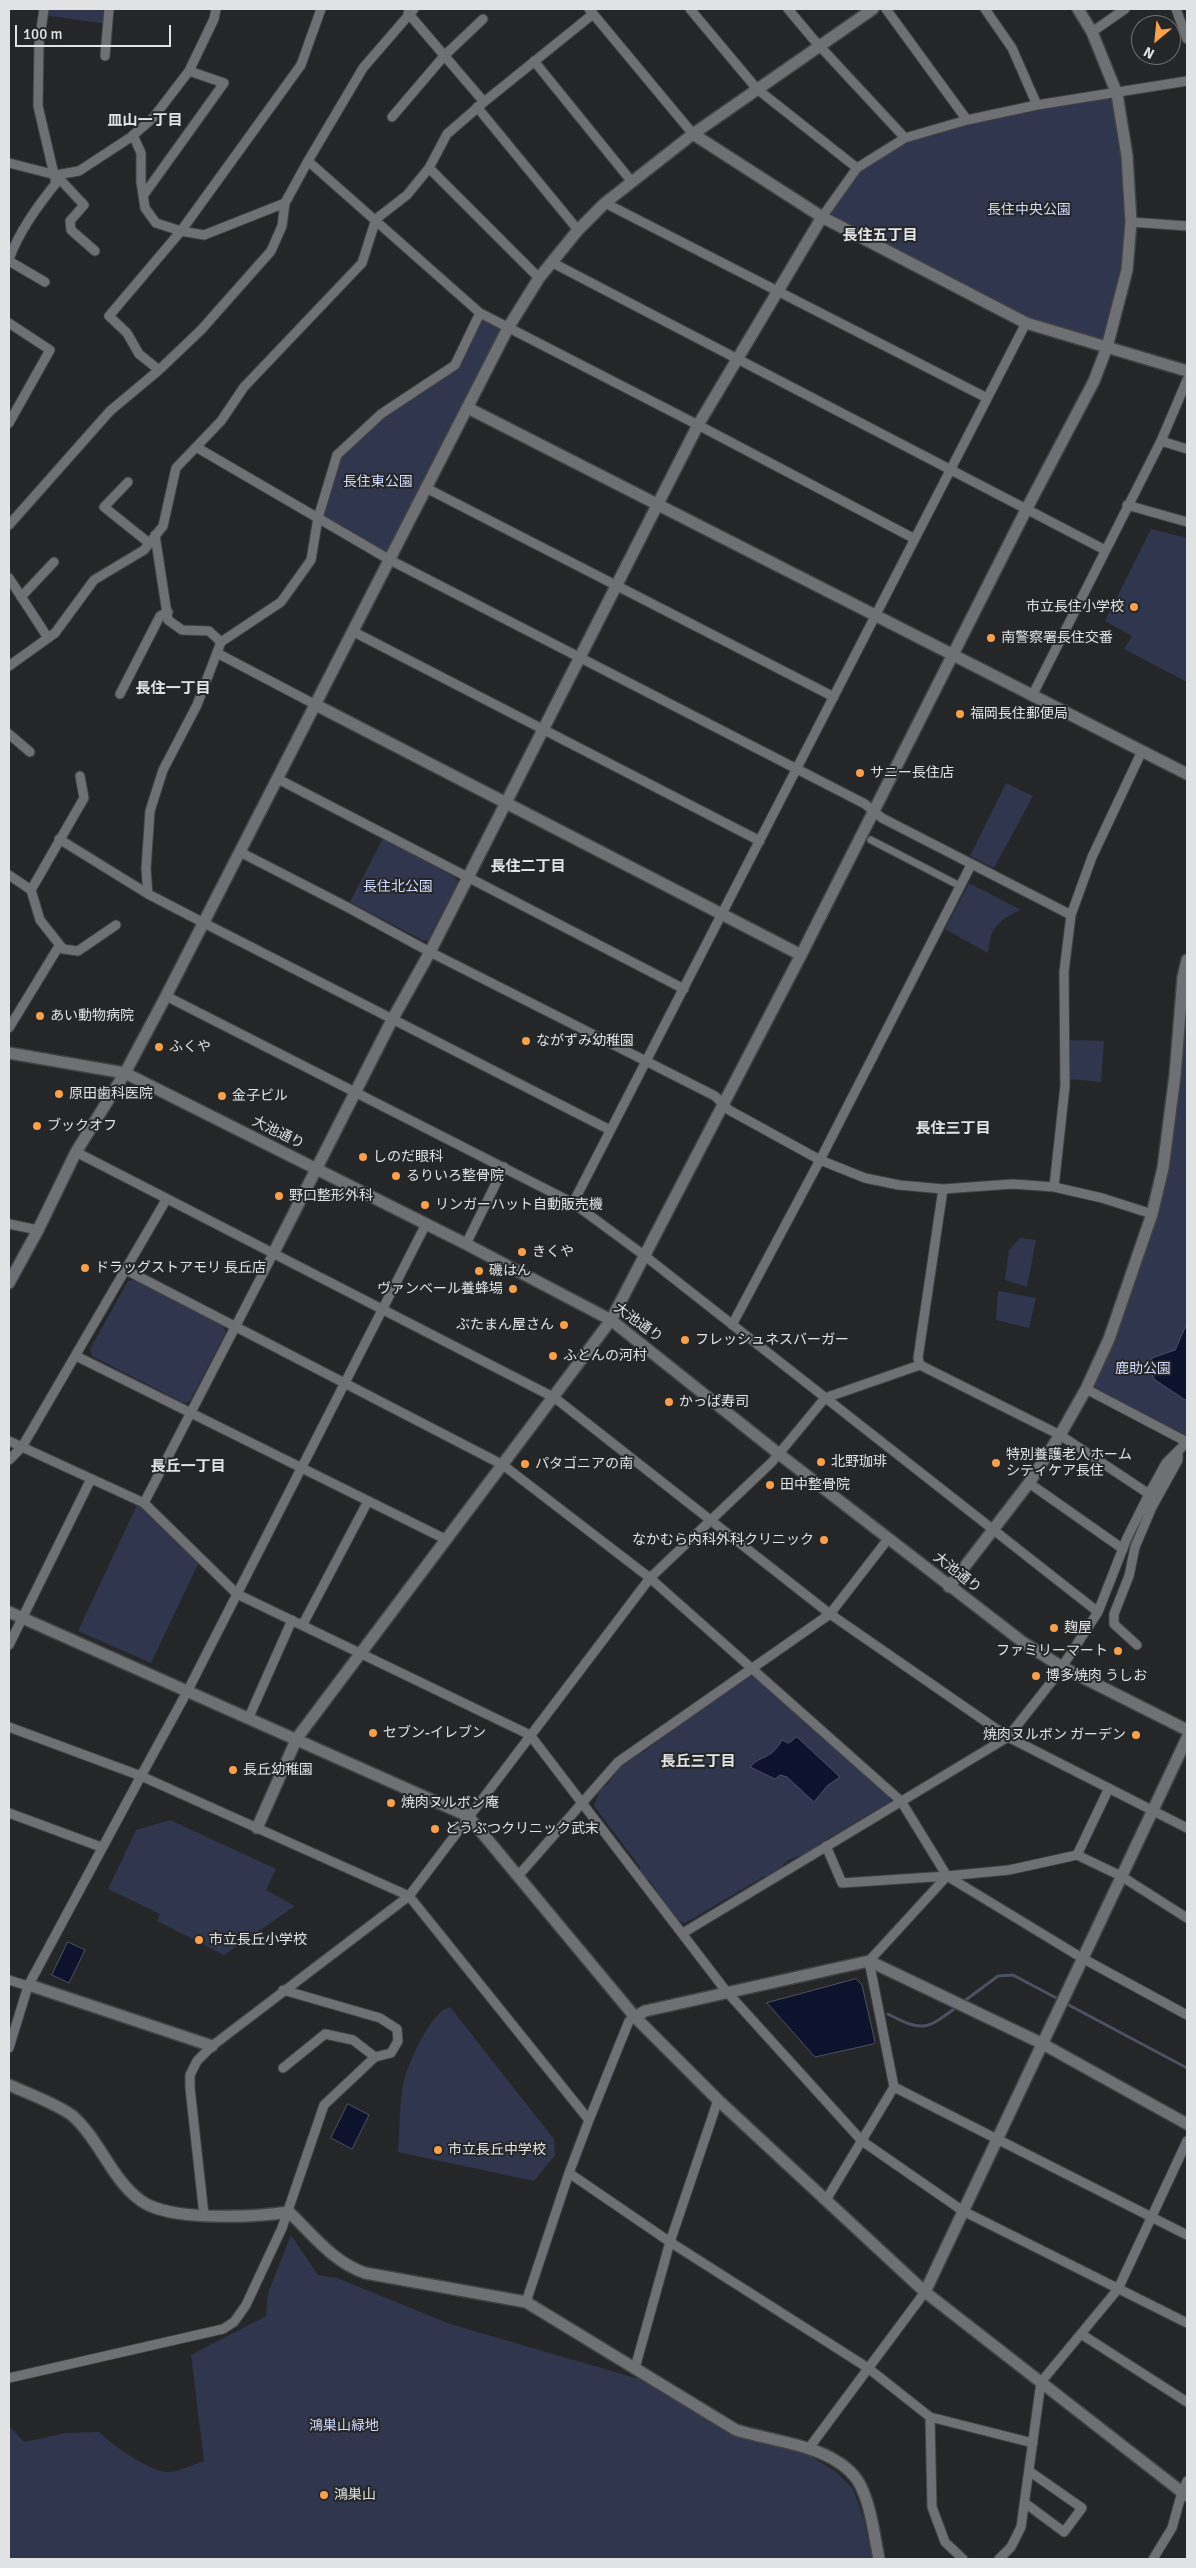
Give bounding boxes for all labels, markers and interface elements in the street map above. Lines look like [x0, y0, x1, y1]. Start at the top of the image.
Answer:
scale bar [18, 15, 174, 47]
north arrow [1131, 15, 1181, 65]
text: 100 m [23, 25, 63, 43]
text: N [1141, 43, 1157, 63]
district label: 皿山一丁目 [108, 112, 182, 130]
park label: 長住中央公園 [987, 202, 1071, 218]
district label: 長住五丁目 [843, 227, 917, 245]
park label: 長住東公園 [343, 474, 413, 490]
place label: 市立長住小学校 [1026, 599, 1124, 615]
marker: 市立長住小学校 [1128, 601, 1140, 613]
place label: 南警察署長住交番 [1001, 630, 1113, 646]
marker: 南警察署長住交番 [985, 632, 997, 644]
district label: 長住一丁目 [136, 680, 210, 698]
place label: 福岡長住郵便局 [970, 706, 1068, 722]
marker: 福岡長住郵便局 [954, 708, 966, 720]
place label: サニー長住店 [870, 765, 954, 781]
marker: サニー長住店 [854, 767, 866, 779]
district label: 長住二丁目 [491, 858, 565, 876]
park label: 長住北公園 [363, 879, 433, 895]
place label: あい動物病院 [50, 1008, 134, 1024]
marker: あい動物病院 [34, 1010, 46, 1022]
place label: ながずみ幼稚園 [536, 1033, 634, 1049]
marker: ながずみ幼稚園 [520, 1035, 532, 1047]
place label: ふくや [169, 1039, 211, 1055]
marker: ふくや [153, 1041, 165, 1053]
place label: 原田歯科医院 [69, 1086, 153, 1102]
marker: 原田歯科医院 [53, 1088, 65, 1100]
place label: 金子ビル [232, 1088, 288, 1104]
marker: 金子ビル [216, 1090, 228, 1102]
street label: 大池通り [249, 1113, 307, 1153]
place label: ブックオフ [47, 1118, 117, 1134]
marker: ブックオフ [31, 1120, 43, 1132]
district label: 長住三丁目 [916, 1120, 990, 1138]
place label: しのだ眼科 [373, 1149, 443, 1165]
marker: しのだ眼科 [357, 1151, 369, 1163]
place label: るりいろ整骨院 [406, 1168, 504, 1184]
marker: るりいろ整骨院 [390, 1170, 402, 1182]
place label: 野口整形外科 [289, 1188, 373, 1204]
marker: 野口整形外科 [273, 1190, 285, 1202]
place label: リンガーハット自動販売機 [435, 1197, 603, 1213]
marker: リンガーハット自動販売機 [419, 1199, 431, 1211]
place label: きくや [532, 1244, 574, 1260]
marker: きくや [516, 1246, 528, 1258]
place label: ドラッグストアモリ 長丘店 [95, 1260, 266, 1276]
marker: ドラッグストアモリ 長丘店 [79, 1262, 91, 1274]
place label: 磯はん [489, 1263, 531, 1279]
marker: 磯はん [473, 1265, 485, 1277]
place label: ヴァンベール養蜂場 [377, 1281, 503, 1297]
marker: ヴァンベール養蜂場 [507, 1283, 519, 1295]
street label: 大池通り [610, 1300, 666, 1346]
place label: ぶたまん屋さん [456, 1317, 554, 1333]
marker: ぶたまん屋さん [558, 1319, 570, 1331]
place label: フレッシュネスバーガー [695, 1332, 849, 1348]
marker: フレッシュネスバーガー [679, 1334, 691, 1346]
place label: ふとんの河村 [563, 1348, 647, 1364]
marker: ふとんの河村 [547, 1350, 559, 1362]
park label: 鹿助公園 [1115, 1361, 1171, 1377]
place label: かっぱ寿司 [679, 1394, 749, 1410]
marker: かっぱ寿司 [663, 1396, 675, 1408]
place label: 特別養護老人ホーム シティケア長住 [1006, 1447, 1132, 1480]
place label: 北野珈琲 [831, 1454, 887, 1470]
place label: パタゴニアの南 [535, 1456, 633, 1472]
marker: 北野珈琲 [815, 1456, 827, 1468]
marker: 特別養護老人ホーム シティケア長住 [990, 1457, 1002, 1469]
district label: 長丘一丁目 [151, 1458, 225, 1476]
marker: パタゴニアの南 [519, 1458, 531, 1470]
place label: 田中整骨院 [780, 1477, 850, 1493]
marker: 田中整骨院 [764, 1479, 776, 1491]
place label: なかむら内科外科クリニック [632, 1532, 814, 1548]
marker: なかむら内科外科クリニック [818, 1534, 830, 1546]
street label: 大池通り [930, 1549, 984, 1597]
place label: 麹屋 [1064, 1620, 1092, 1636]
marker: 麹屋 [1048, 1622, 1060, 1634]
place label: ファミリーマート [996, 1643, 1108, 1659]
marker: ファミリーマート [1112, 1645, 1124, 1657]
place label: 博多焼肉 うしお [1046, 1668, 1147, 1684]
marker: 博多焼肉 うしお [1030, 1670, 1042, 1682]
place label: セブン-イレブン [383, 1725, 486, 1741]
marker: セブン-イレブン [367, 1727, 379, 1739]
place label: 焼肉ヌルボン ガーデン [983, 1727, 1126, 1743]
marker: 焼肉ヌルボン ガーデン [1130, 1729, 1142, 1741]
district label: 長丘三丁目 [661, 1753, 735, 1771]
place label: 長丘幼稚園 [243, 1762, 313, 1778]
marker: 長丘幼稚園 [227, 1764, 239, 1776]
place label: 焼肉ヌルボン庵 [401, 1795, 499, 1811]
marker: 焼肉ヌルボン庵 [385, 1797, 397, 1809]
place label: どうぶつクリニック武末 [445, 1821, 599, 1837]
marker: どうぶつクリニック武末 [429, 1823, 441, 1835]
place label: 市立長丘小学校 [209, 1932, 307, 1948]
marker: 市立長丘小学校 [193, 1934, 205, 1946]
place label: 市立長丘中学校 [448, 2142, 546, 2158]
marker: 市立長丘中学校 [432, 2144, 444, 2156]
park label: 鴻巣山緑地 [309, 2418, 379, 2434]
place label: 鴻巣山 [334, 2487, 376, 2503]
marker: 鴻巣山 [318, 2489, 330, 2501]

